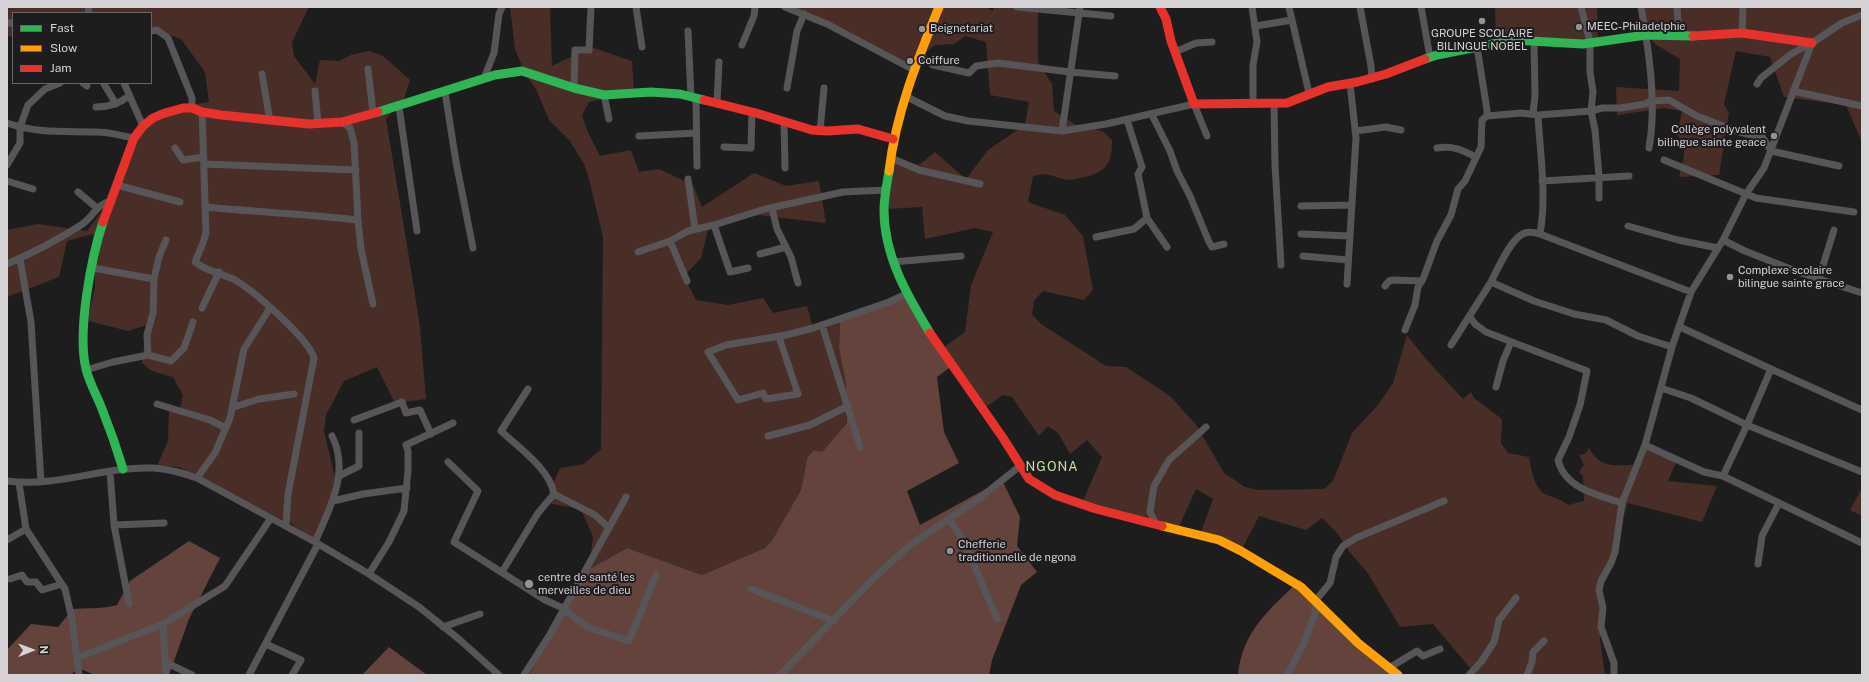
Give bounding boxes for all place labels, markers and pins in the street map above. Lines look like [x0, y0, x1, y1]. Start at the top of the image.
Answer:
marker: GROUPE SCOLAIRE BILINGUE NOBEL [1477, 16, 1487, 26]
place label: MEEC-Philadelphie [1587, 20, 1686, 34]
place label: Beignetariat [930, 22, 993, 36]
marker: MEEC-Philadelphie [1574, 22, 1584, 32]
marker: Beignetariat [917, 24, 927, 34]
place label: GROUPE SCOLAIRE BILINGUE NOBEL [1431, 27, 1533, 53]
place label: Coiffure [918, 54, 960, 68]
marker: Coiffure [905, 56, 915, 66]
place label: Collège polyvalent bilingue sainte geace [1658, 123, 1766, 149]
marker: Collège polyvalent bilingue sainte geace [1769, 131, 1779, 141]
place label: Complexe scolaire bilingue sainte grace [1738, 264, 1845, 290]
marker: Complexe scolaire bilingue sainte grace [1725, 272, 1735, 282]
place label: Chefferie traditionnelle de ngona [958, 538, 1076, 564]
marker: Chefferie traditionnelle de ngona [945, 546, 955, 556]
place label: centre de santé les merveilles de dieu [538, 571, 635, 597]
marker: centre de santé les merveilles de dieu [523, 578, 535, 590]

